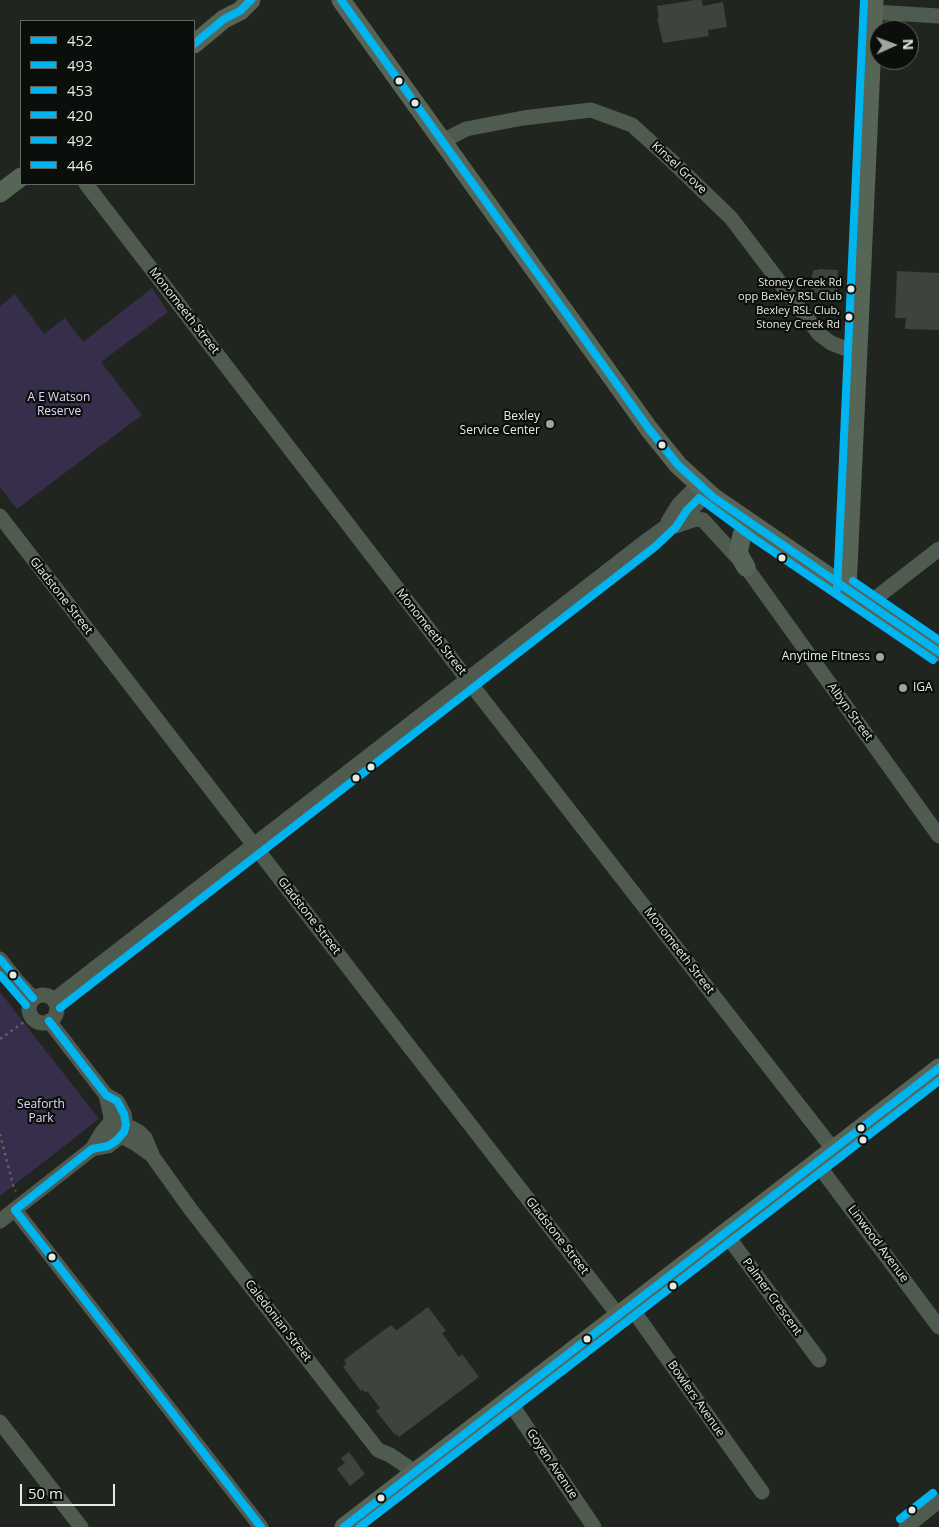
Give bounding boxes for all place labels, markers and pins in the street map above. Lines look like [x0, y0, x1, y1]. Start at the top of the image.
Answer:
unlabelled marker [394, 76, 404, 86]
unlabelled marker [410, 98, 420, 108]
place label: Stoney Creek Rd opp Bexley RSL Club [738, 276, 842, 302]
marker: Stoney Creek Rd opp Bexley RSL Club [846, 284, 856, 294]
place label: Bexley RSL Club, Stoney Creek Rd [756, 304, 840, 330]
marker: Bexley RSL Club, Stoney Creek Rd [844, 312, 854, 322]
place label: Bexley Service Center [460, 410, 540, 438]
marker: Bexley Service Center [544, 418, 556, 430]
unlabelled marker [657, 440, 667, 450]
unlabelled marker [777, 553, 787, 563]
place label: Anytime Fitness [782, 650, 870, 664]
marker: Anytime Fitness [874, 651, 886, 663]
place label: IGA [913, 681, 933, 695]
marker: IGA [897, 682, 909, 694]
unlabelled marker [366, 762, 376, 772]
unlabelled marker [351, 773, 361, 783]
unlabelled marker [8, 970, 18, 980]
unlabelled marker [856, 1123, 866, 1133]
unlabelled marker [858, 1135, 868, 1145]
unlabelled marker [47, 1252, 57, 1262]
unlabelled marker [668, 1281, 678, 1291]
unlabelled marker [582, 1334, 592, 1344]
unlabelled marker [376, 1493, 386, 1503]
unlabelled marker [907, 1505, 917, 1515]

